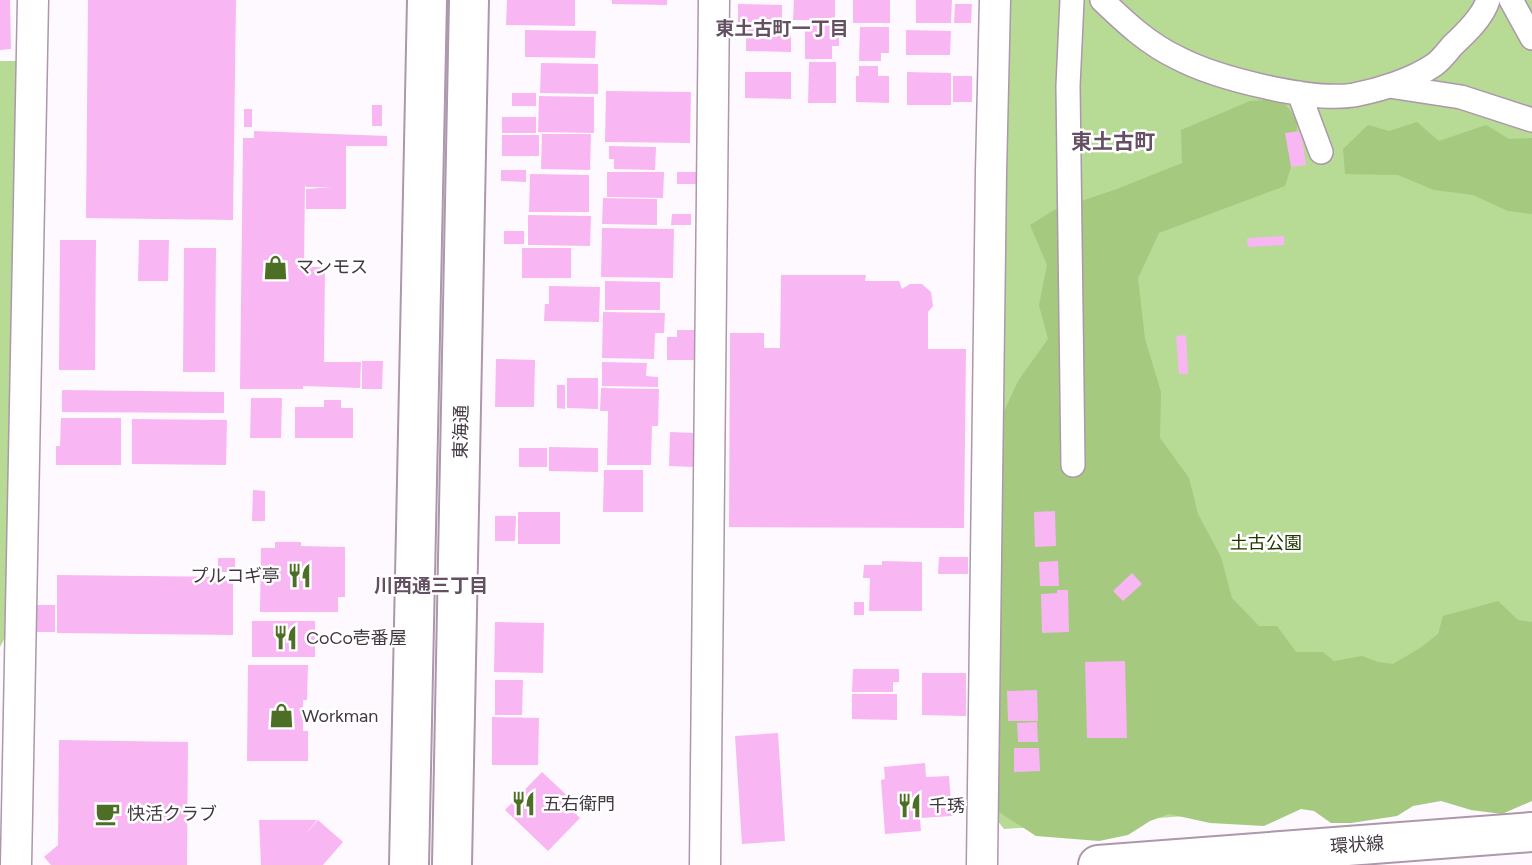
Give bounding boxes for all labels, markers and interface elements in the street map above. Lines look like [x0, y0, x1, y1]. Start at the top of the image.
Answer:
district label: 東土古町一丁目 [715, 17, 849, 40]
district label: 東土古町 [1071, 129, 1155, 154]
shop icon: マンモス [262, 253, 290, 281]
place label: マンモス [296, 256, 368, 278]
street label: 東海通 [450, 405, 472, 459]
park label: 土古公園 [1230, 532, 1302, 554]
restaurant icon: プルコギ亭 [286, 562, 314, 590]
place label: プルコギ亭 [190, 565, 280, 587]
district label: 川西通三丁目 [374, 574, 488, 597]
restaurant icon: CoCo壱番屋 [272, 624, 300, 652]
place label: CoCo壱番屋 [306, 627, 407, 649]
shop icon: Workman [268, 702, 296, 730]
place label: Workman [302, 705, 378, 727]
restaurant icon: 五右衛門 [509, 790, 537, 818]
restaurant icon: 千琇 [895, 792, 923, 820]
place label: 五右衛門 [543, 793, 615, 815]
place label: 千琇 [929, 795, 965, 817]
cafe icon: 快活クラブ [93, 800, 121, 828]
place label: 快活クラブ [127, 803, 217, 825]
street label: 環状線 [1329, 832, 1385, 858]

